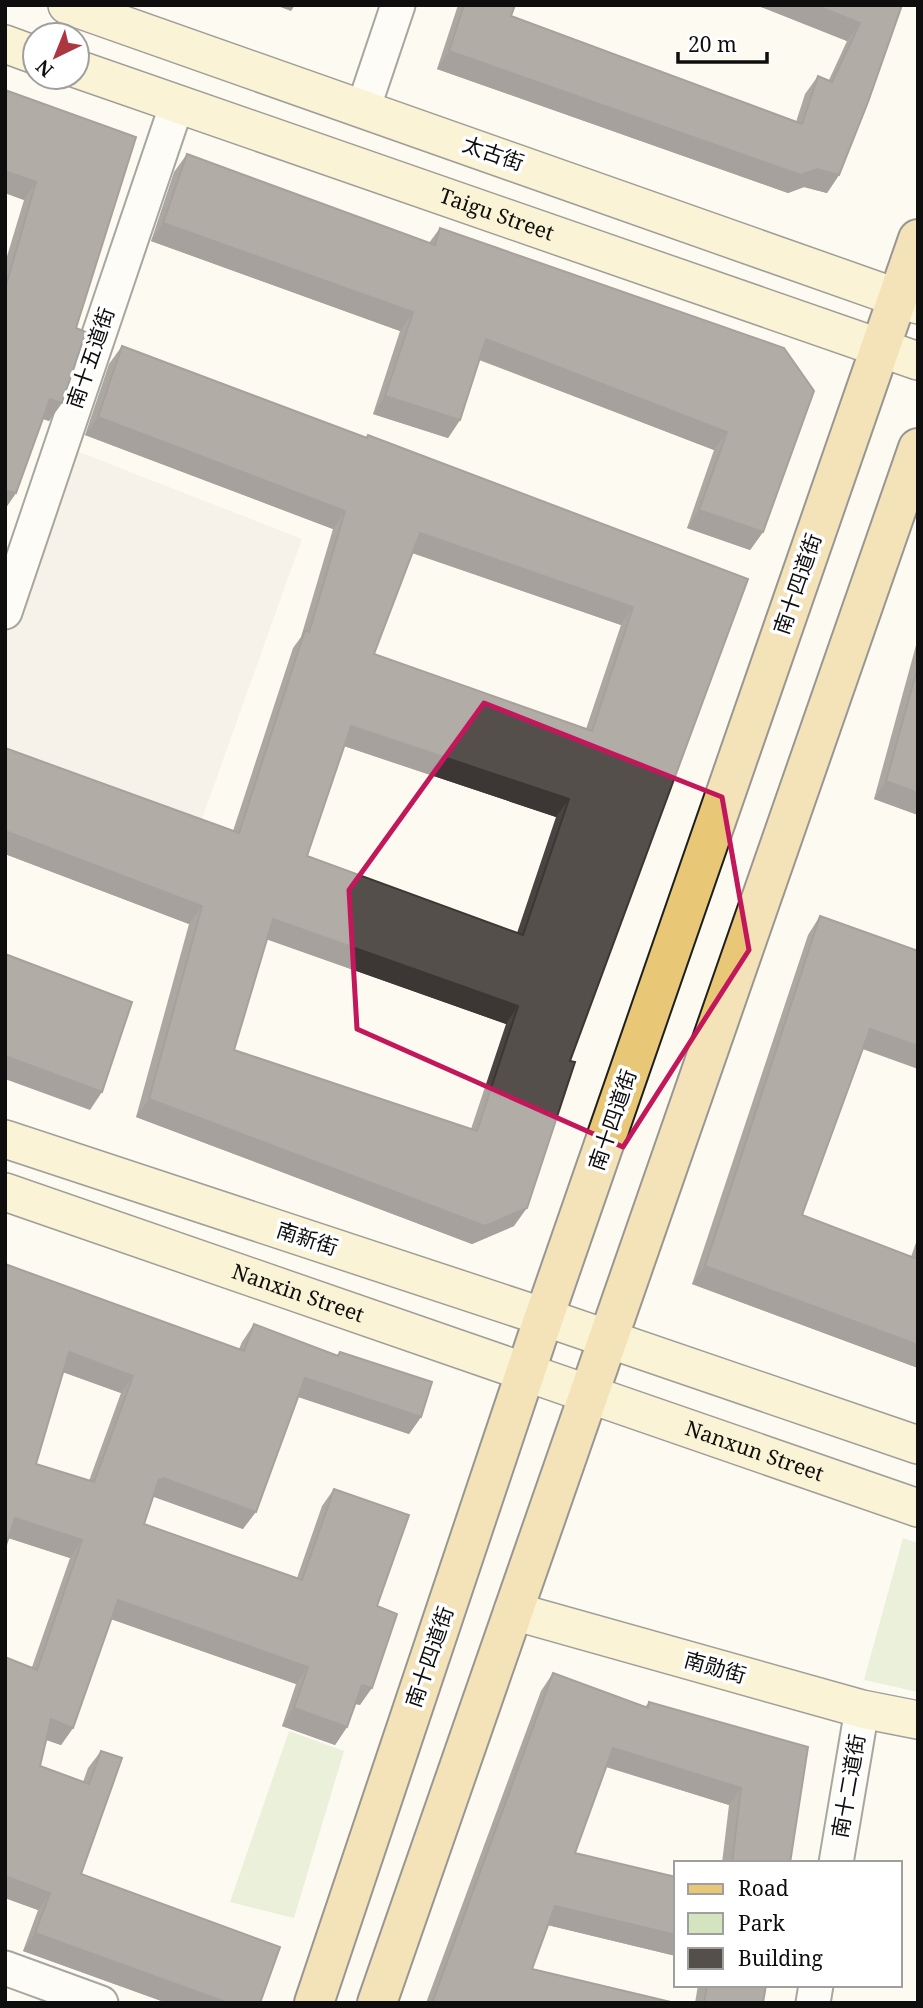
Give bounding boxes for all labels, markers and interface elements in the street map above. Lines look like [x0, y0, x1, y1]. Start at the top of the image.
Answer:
north arrow [21, 21, 91, 91]
scale bar [678, 21, 767, 65]
text: 20 m [688, 30, 737, 58]
text: N [30, 54, 59, 83]
street label: 太古街 [459, 130, 528, 177]
street label: Taigu Street [436, 181, 558, 247]
street label: 南十五道街 [60, 303, 120, 412]
street label: 南十四道街 [767, 529, 827, 638]
street label: 南十四道街 [582, 1065, 642, 1174]
street label: 南新街 [273, 1215, 342, 1261]
street label: Nanxin Street [229, 1257, 368, 1328]
street label: Nanxun Street [682, 1414, 828, 1487]
street label: 南十四道街 [399, 1602, 459, 1711]
street label: 南勋街 [681, 1645, 749, 1689]
street label: 南十二道街 [825, 1732, 871, 1840]
legend [674, 1861, 902, 1987]
text: Road [738, 1874, 789, 1902]
text: Park [738, 1909, 785, 1937]
text: Building [738, 1944, 823, 1972]

